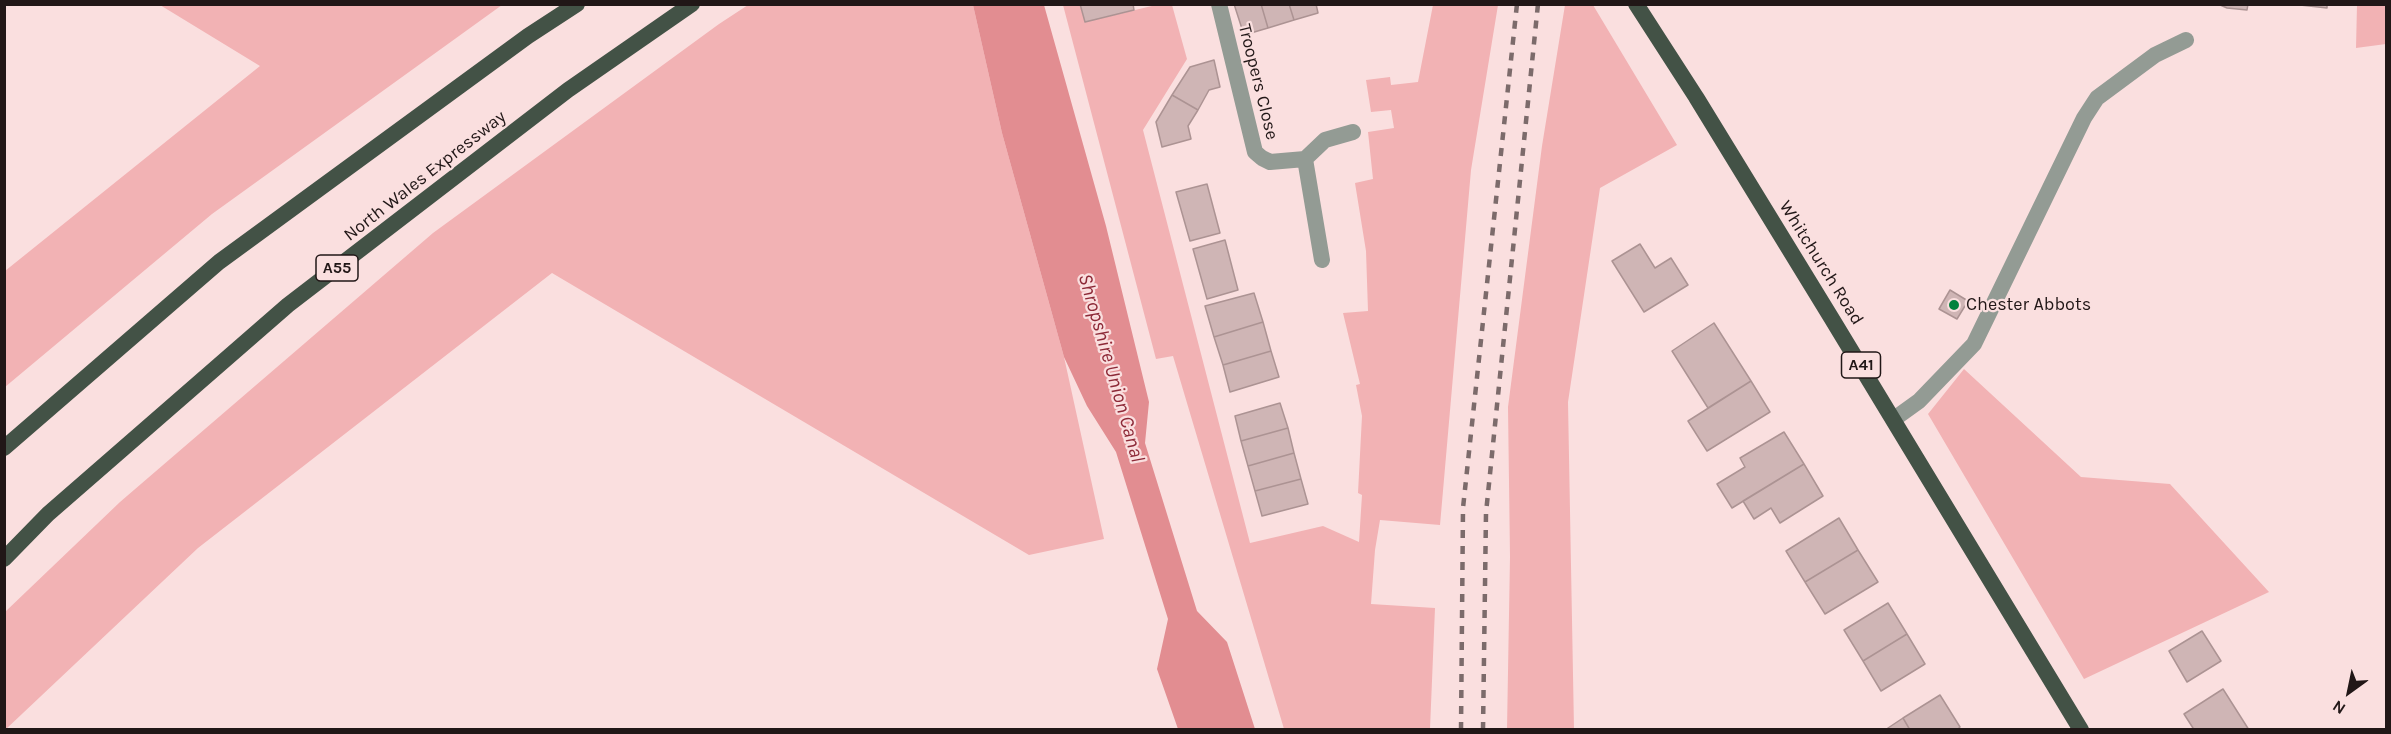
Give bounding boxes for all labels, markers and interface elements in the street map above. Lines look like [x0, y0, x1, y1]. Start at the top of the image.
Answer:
street label: Troopers Close [1233, 22, 1283, 142]
street label: North Wales Expressway [340, 106, 510, 246]
street label: Whitchurch Road [1774, 197, 1868, 329]
road number: A55 [316, 255, 358, 281]
water label: Shropshire Union Canal [1073, 271, 1149, 465]
place label: Chester Abbots [1966, 294, 2091, 316]
marker: Chester Abbots [1947, 298, 1961, 312]
road number: A41 [1842, 352, 1880, 378]
north arrow [2319, 662, 2379, 722]
text: N [2329, 696, 2349, 719]

